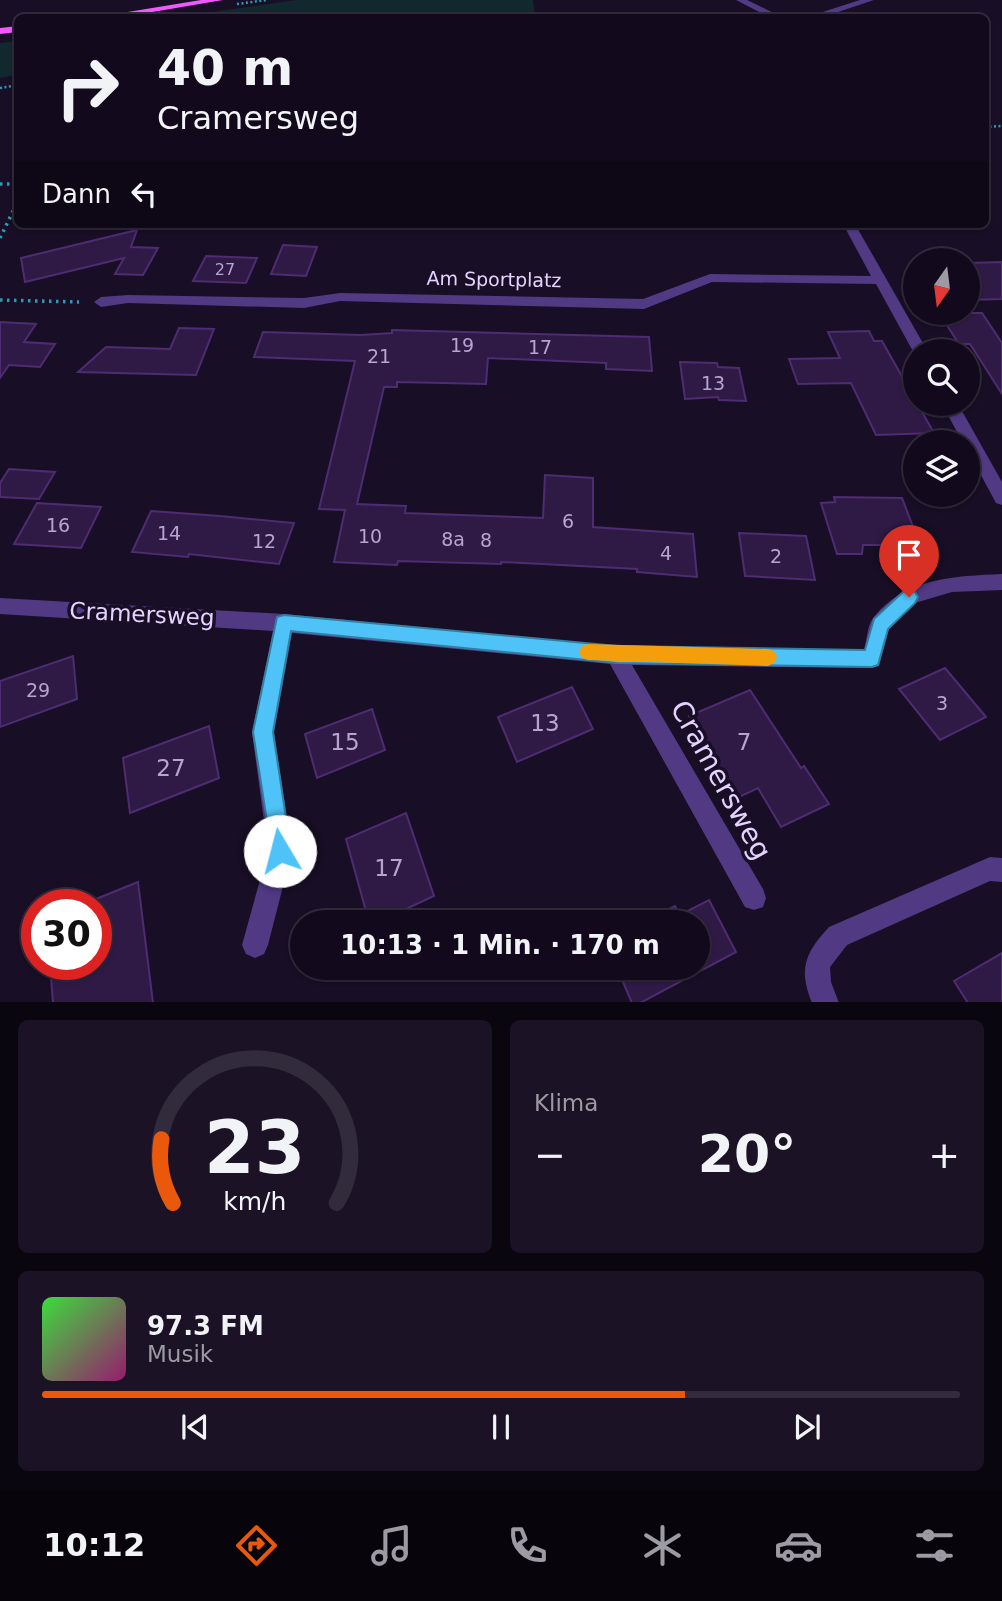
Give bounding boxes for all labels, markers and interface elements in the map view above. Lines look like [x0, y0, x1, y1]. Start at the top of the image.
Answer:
text: 40 m [157, 40, 293, 97]
icon: right [42, 42, 133, 133]
text: Cramersweg [157, 99, 359, 137]
icon: left [125, 175, 163, 213]
text: Dann [42, 179, 111, 209]
north arrow [903, 248, 980, 326]
map controls [903, 248, 980, 507]
house number: 27 [215, 260, 235, 279]
street label: Am Sportplatz [426, 267, 562, 291]
house number: 19 [450, 334, 474, 356]
house number: 17 [528, 336, 552, 358]
button: search [903, 339, 980, 416]
house number: 21 [367, 345, 391, 367]
house number: 13 [701, 372, 725, 394]
button: layers [903, 430, 980, 507]
house number: 6 [562, 510, 574, 532]
house number: 16 [46, 514, 70, 536]
house number: 14 [157, 522, 181, 544]
house number: 10 [358, 525, 382, 547]
pin [879, 525, 939, 597]
house number: 8a [441, 528, 465, 550]
house number: 8 [480, 529, 492, 551]
house number: 12 [252, 530, 276, 552]
icon: arrive [890, 536, 928, 574]
house number: 4 [660, 542, 672, 564]
house number: 2 [770, 545, 782, 567]
street label: Cramersweg [69, 597, 215, 631]
house number: 29 [26, 679, 50, 701]
house number: 3 [936, 692, 948, 714]
street label: Cramersweg [664, 695, 778, 865]
house number: 13 [530, 710, 560, 736]
house number: 15 [330, 729, 360, 755]
house number: 7 [737, 729, 751, 755]
house number: 27 [156, 755, 186, 781]
position arrow [243, 814, 317, 888]
house number: 17 [374, 855, 404, 881]
speed limit sign: 30 [21, 889, 112, 980]
text: 10:13 · 1 Min. · 170 m [340, 930, 660, 960]
text: Klima [534, 1090, 598, 1116]
text: 23 [204, 1105, 306, 1190]
text: 20° [698, 1124, 796, 1184]
text: − [534, 1133, 566, 1177]
text: + [928, 1133, 960, 1177]
text: km/h [223, 1186, 287, 1215]
text: 97.3 FM [147, 1311, 264, 1341]
text: Musik [147, 1341, 213, 1367]
icon: previous [176, 1408, 214, 1446]
icon: pause [482, 1408, 520, 1446]
icon: next [788, 1408, 826, 1446]
icon: directions [232, 1521, 281, 1570]
icon: music [367, 1521, 416, 1570]
icon: phone [503, 1521, 552, 1570]
icon: climate [638, 1521, 687, 1570]
icon: car [774, 1521, 823, 1570]
icon: filters [910, 1521, 959, 1570]
text: 10:12 [43, 1526, 145, 1564]

